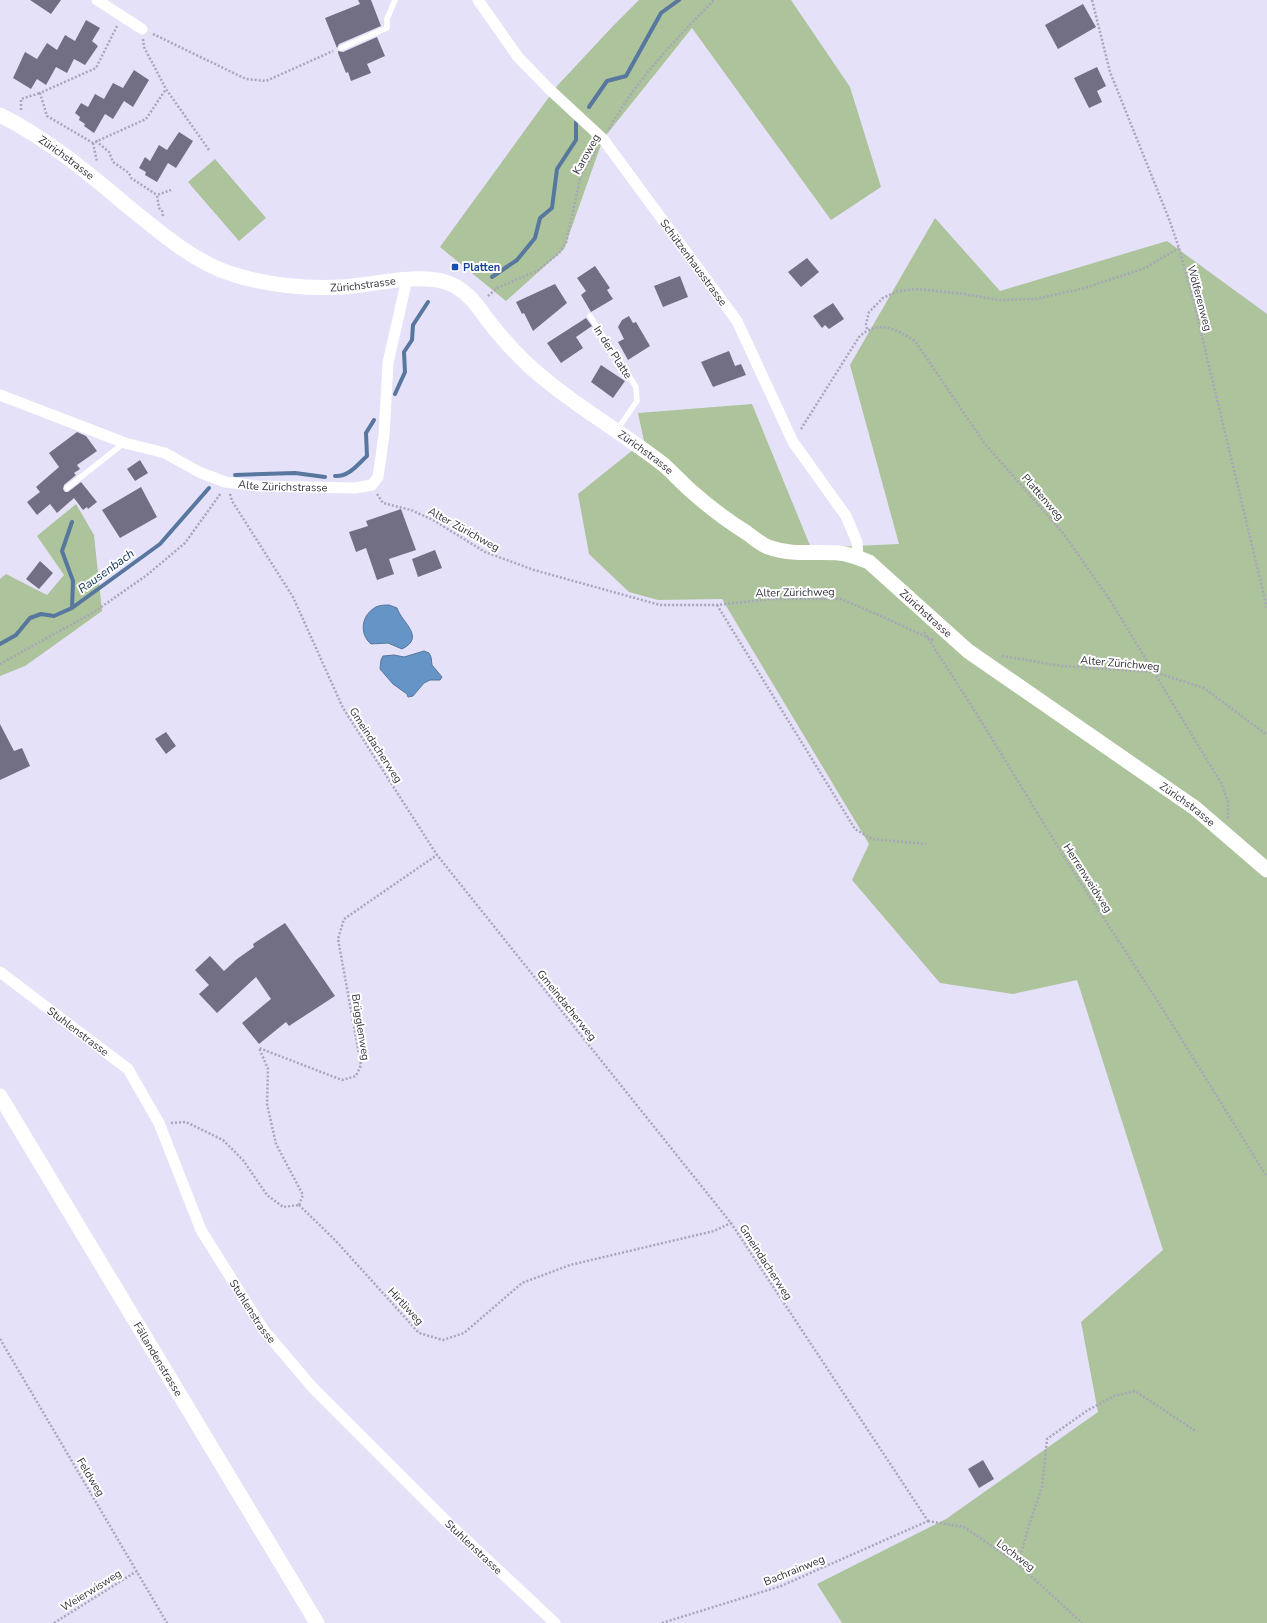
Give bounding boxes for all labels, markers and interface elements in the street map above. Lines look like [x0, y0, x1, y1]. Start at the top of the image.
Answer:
street label: Karoweg [569, 131, 604, 177]
street label: Zürichstrasse [35, 132, 97, 183]
street label: Schützenhausstrasse [657, 216, 730, 309]
place label: Platten [463, 260, 500, 275]
marker: Platten [450, 262, 460, 272]
street label: Wölferenweg [1184, 264, 1215, 333]
street label: Zürichstrasse [330, 273, 397, 295]
street label: In der Platte [590, 323, 635, 382]
street label: Zürichstrasse [615, 427, 677, 478]
street label: Plattenweg [1018, 471, 1067, 524]
street label: Alte Zürichstrasse [237, 477, 328, 495]
street label: Alter Zürichweg [425, 504, 502, 555]
water label: Rausenbach [75, 545, 137, 597]
street label: Alter Zürichweg [755, 584, 835, 601]
street label: Zürichstrasse [896, 586, 955, 641]
street label: Alter Zürichweg [1080, 653, 1160, 674]
street label: Gmeindacherweg [346, 705, 406, 786]
street label: Zürichstrasse [1157, 779, 1218, 830]
street label: Herrenweidweg [1060, 841, 1116, 916]
street label: Gmeindacherweg [533, 967, 600, 1044]
street label: Brügglenweg [348, 993, 373, 1061]
street label: Stuhlenstrasse [44, 1003, 112, 1060]
street label: Gmeindacherweg [736, 1222, 796, 1303]
street label: Stuhlenstrasse [226, 1277, 279, 1347]
street label: Hirtliweg [384, 1284, 427, 1328]
street label: Fällandenstrasse [130, 1319, 186, 1399]
street label: Feldweg [73, 1455, 108, 1499]
street label: Stuhlenstrasse [441, 1517, 506, 1578]
street label: Lochweg [993, 1536, 1038, 1575]
street label: Bachrainweg [761, 1551, 827, 1590]
street label: Weierwisweg [58, 1566, 124, 1615]

